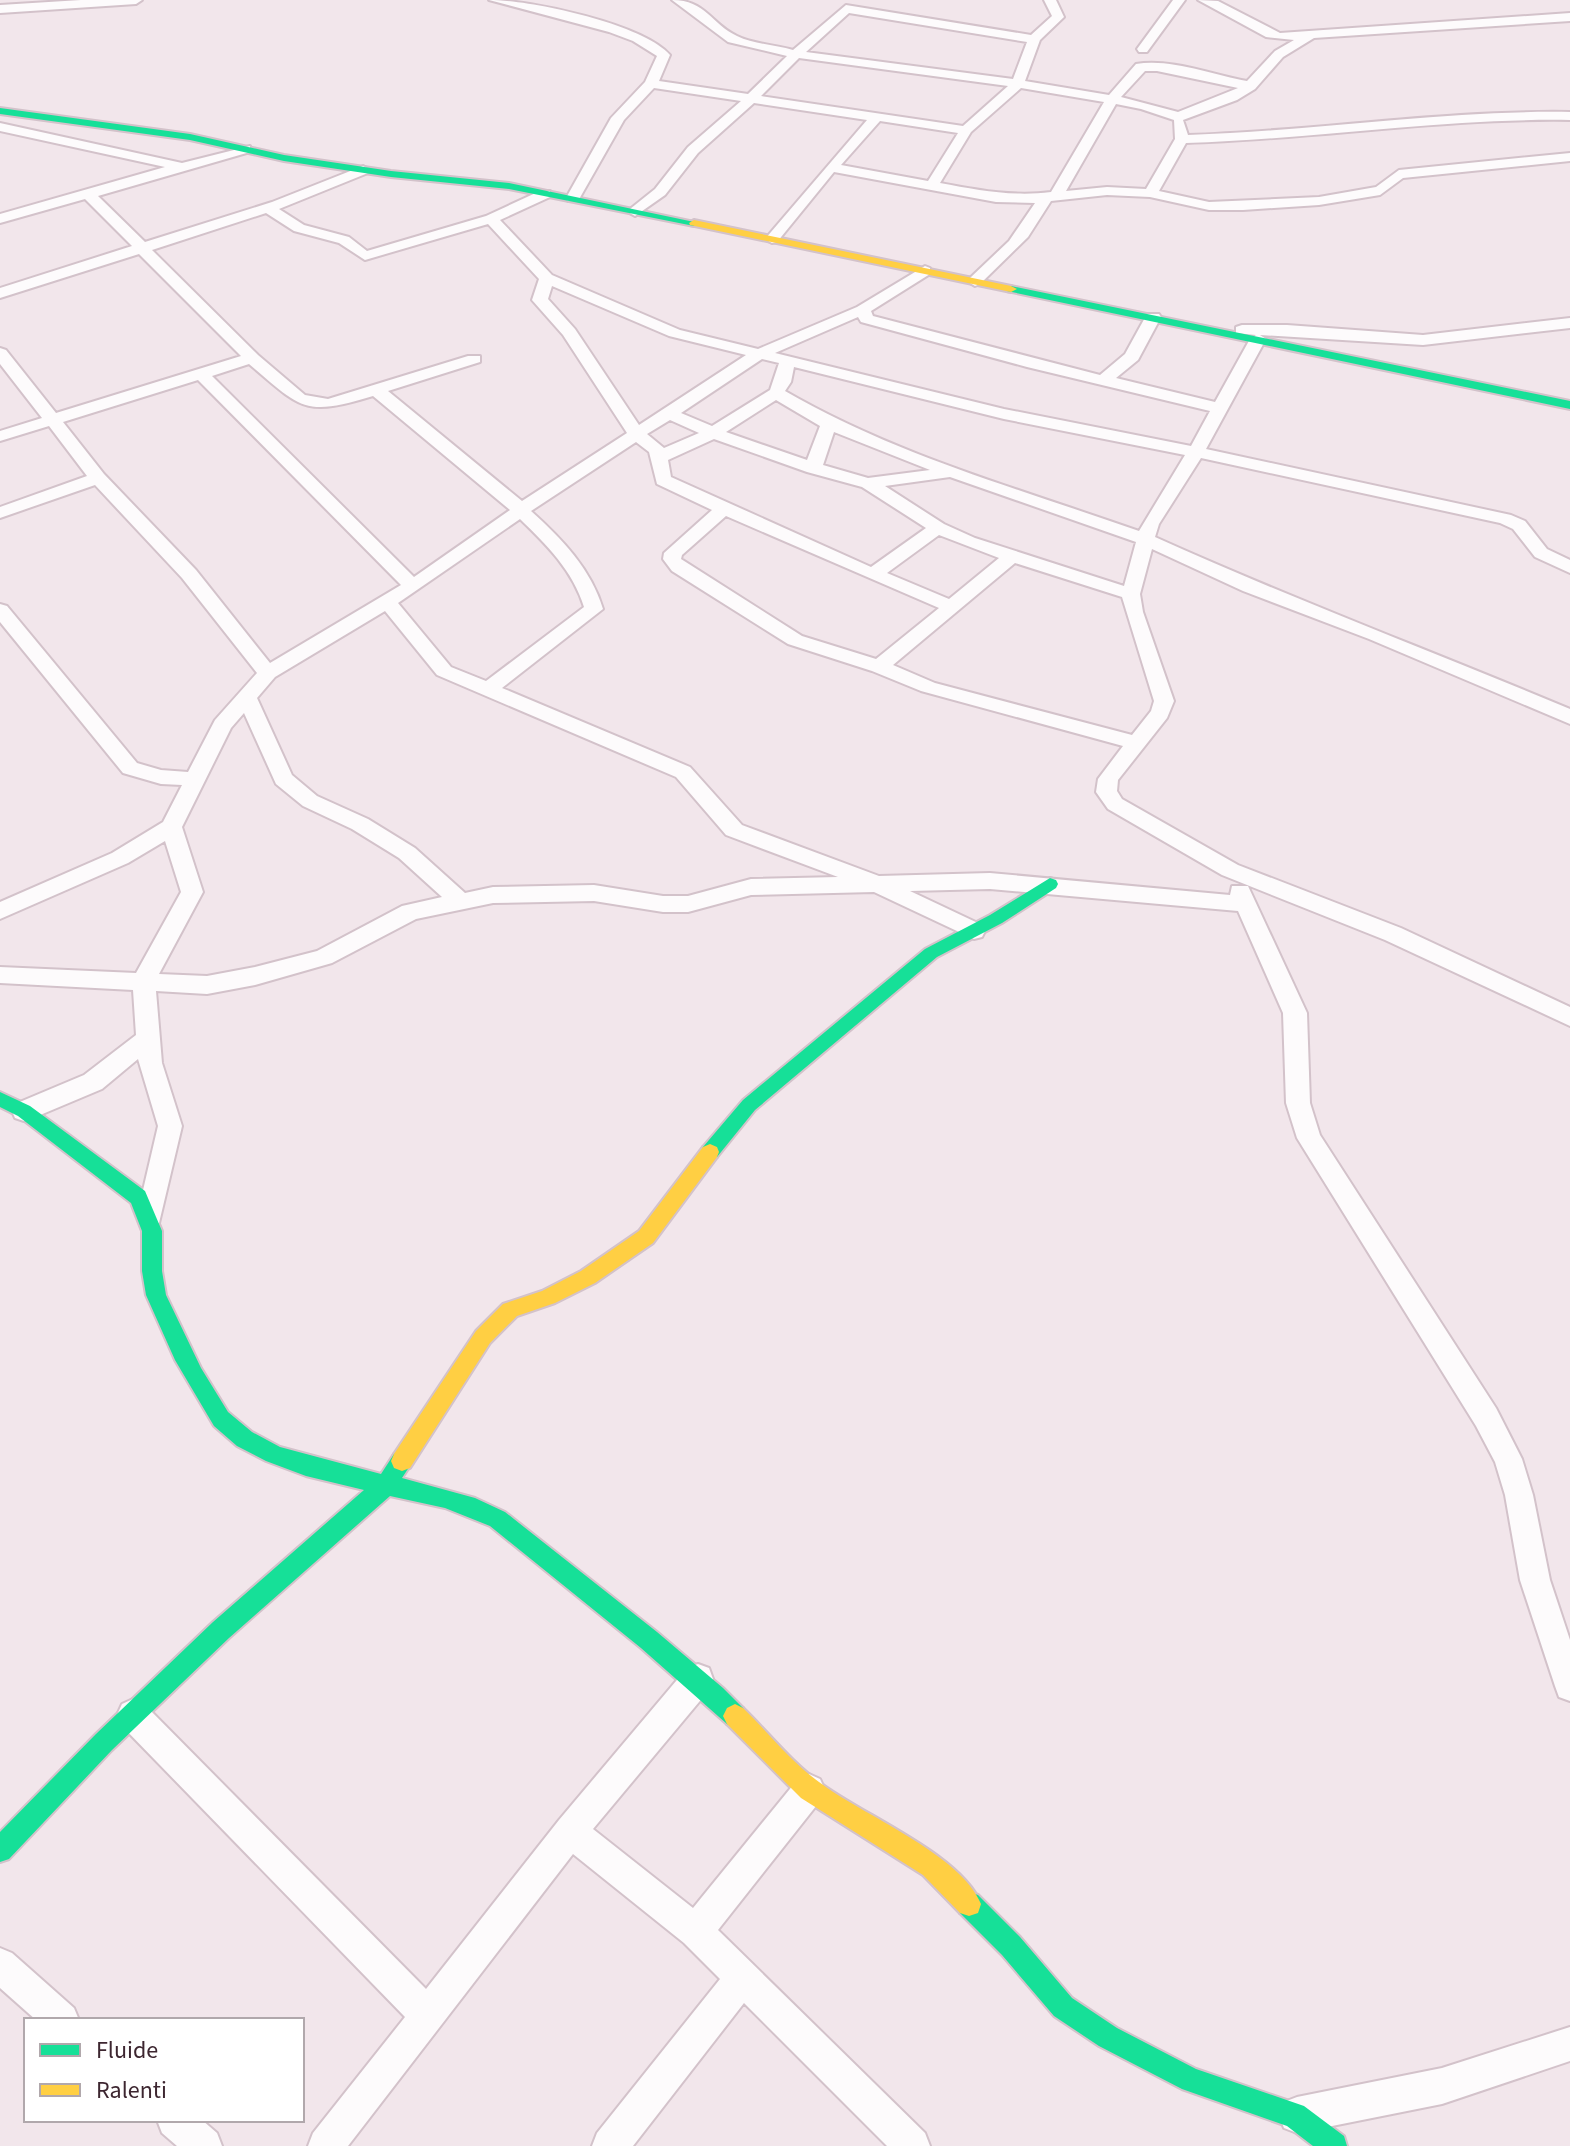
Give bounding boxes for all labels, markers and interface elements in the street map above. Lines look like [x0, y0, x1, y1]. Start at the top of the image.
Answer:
legend [24, 2018, 304, 2122]
text: Fluide [96, 2033, 158, 2068]
text: Ralenti [96, 2073, 167, 2108]

